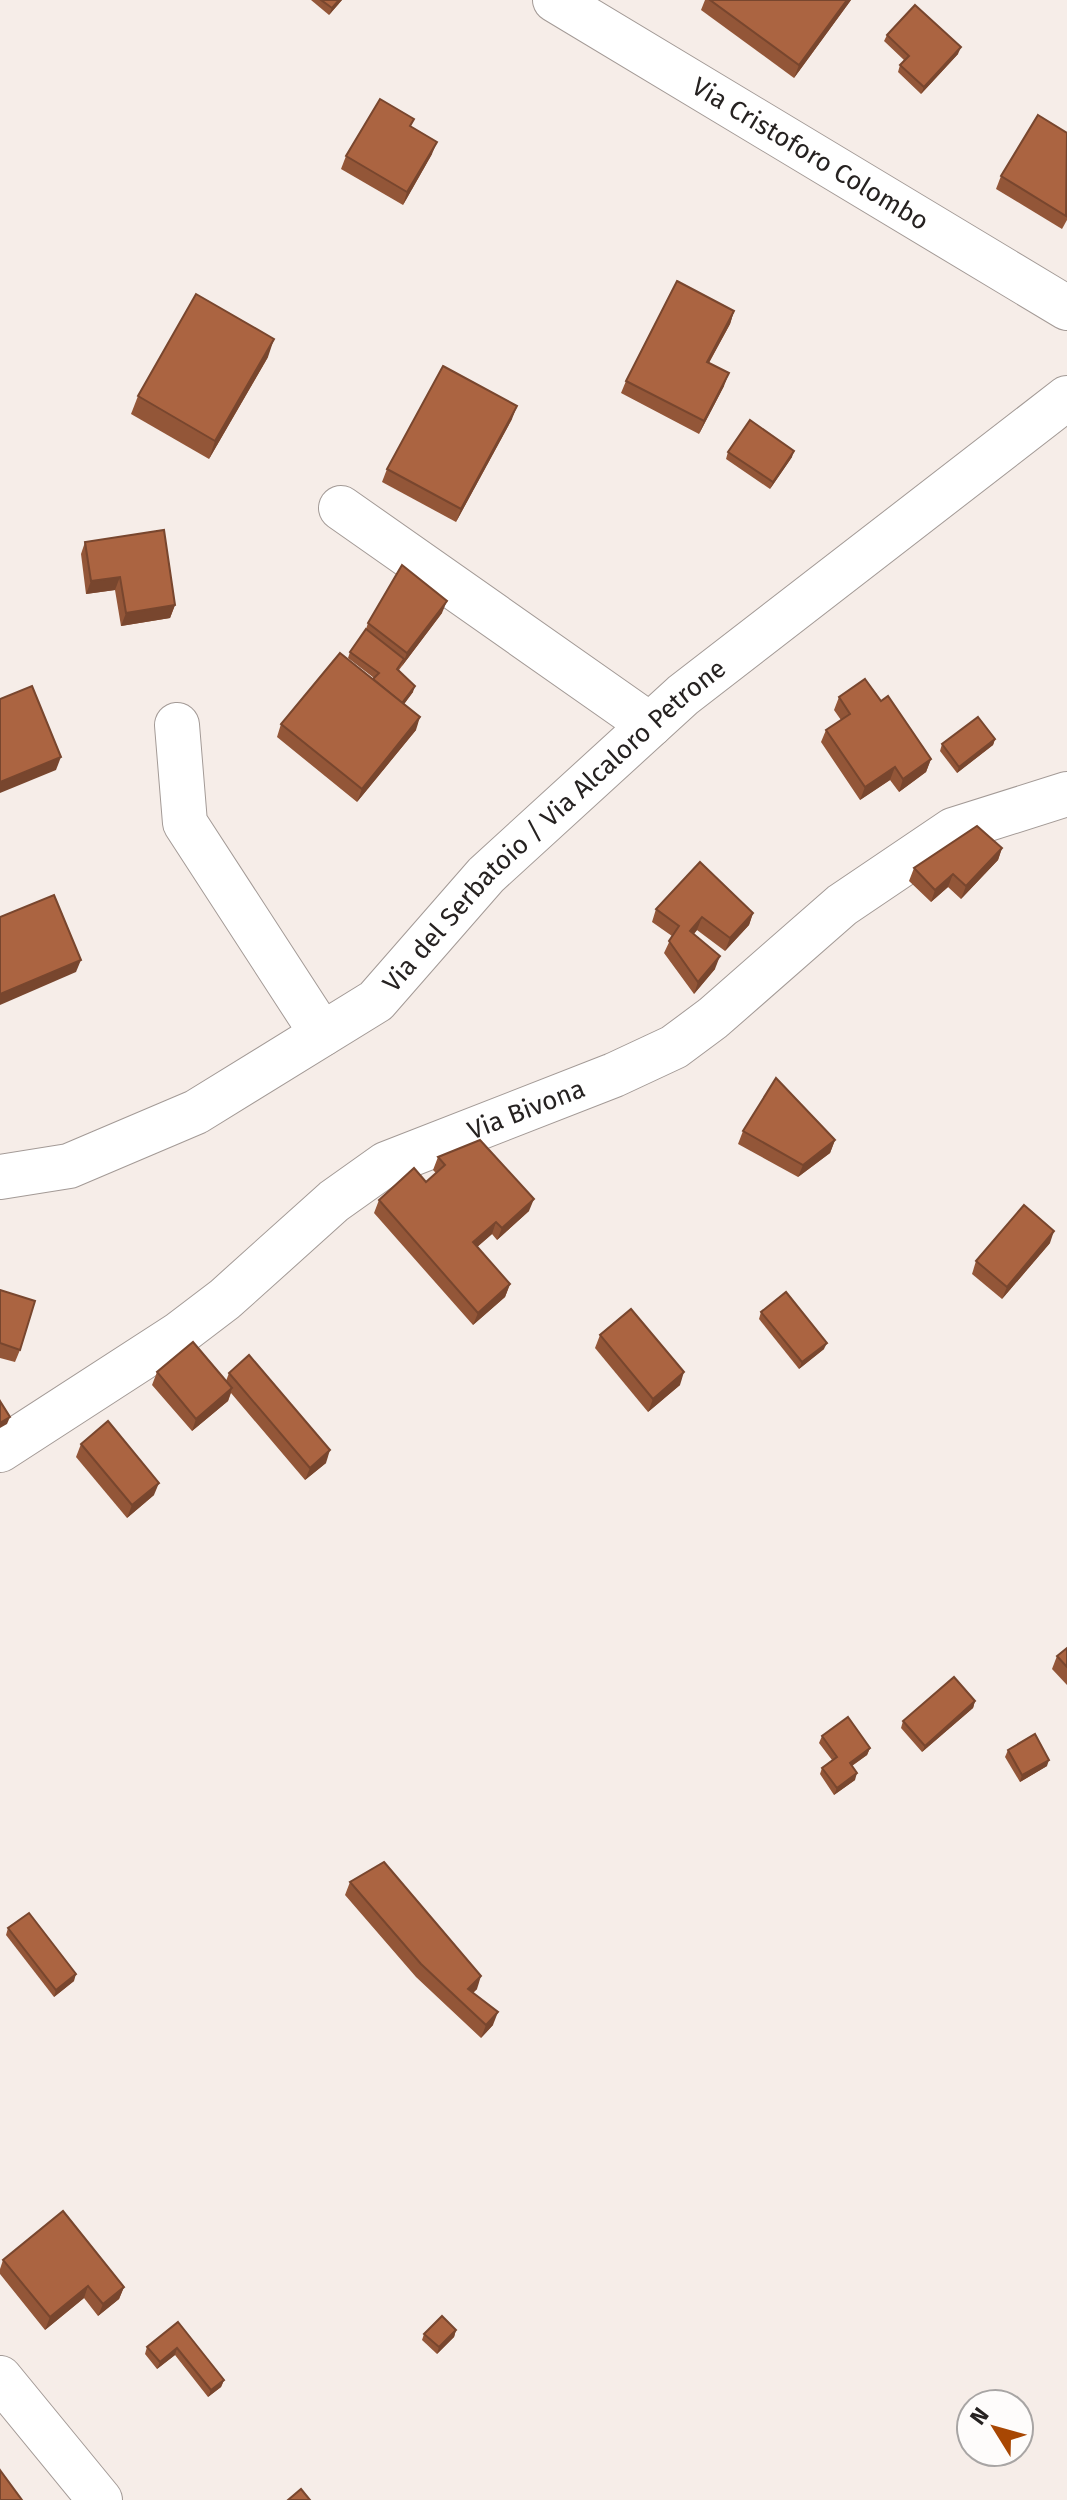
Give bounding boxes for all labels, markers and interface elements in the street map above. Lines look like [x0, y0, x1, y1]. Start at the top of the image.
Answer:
street label: Via Cristoforo Colombo [686, 71, 934, 237]
street label: Via del Serbatoio / Via Alcaloro Petrone [376, 653, 732, 998]
street label: Via Bivona [463, 1073, 589, 1147]
north arrow [955, 2388, 1035, 2468]
text: N [964, 2402, 995, 2430]

